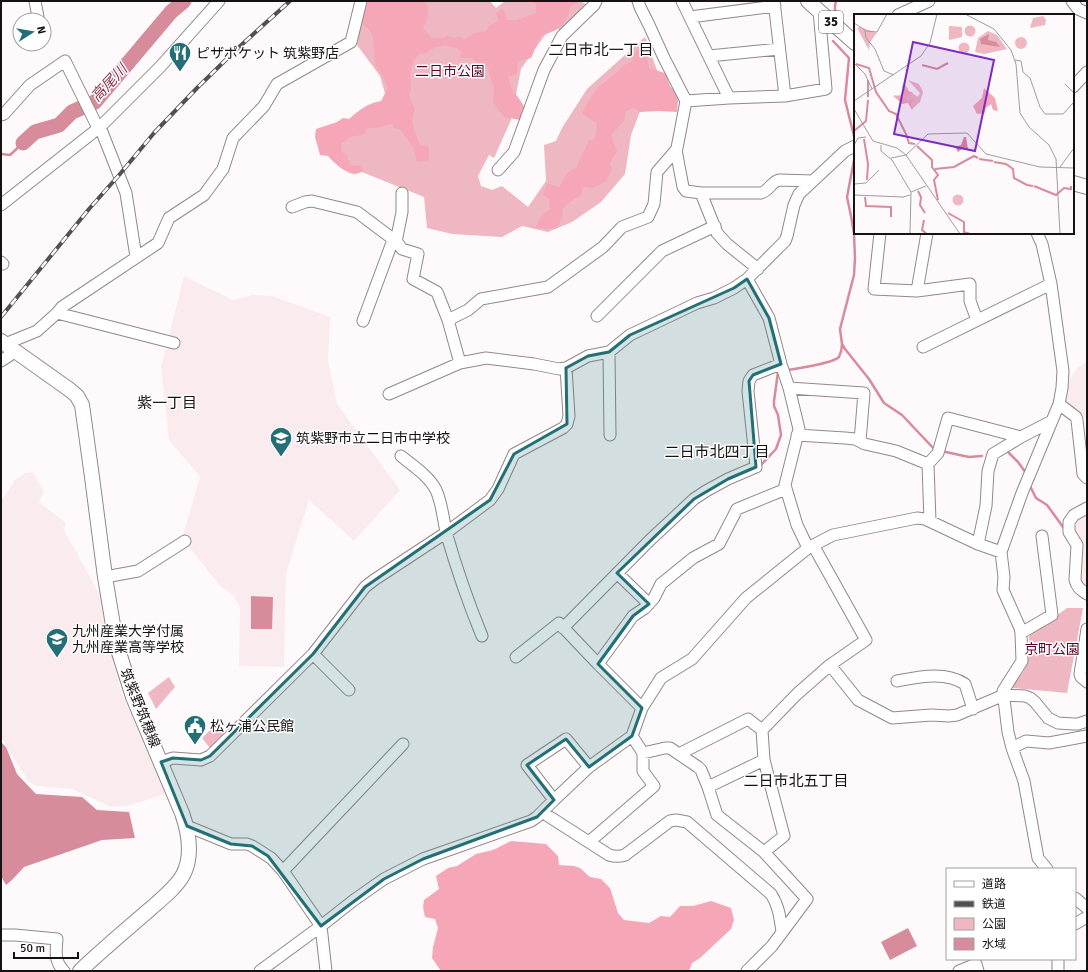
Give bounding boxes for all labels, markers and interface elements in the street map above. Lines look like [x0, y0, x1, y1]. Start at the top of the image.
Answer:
road number: 35 [819, 11, 843, 33]
north arrow [12, 12, 52, 52]
inset map [854, 14, 1074, 234]
text: N [34, 25, 48, 35]
restaurant icon: ピザポケット 筑紫野店 [167, 40, 193, 73]
district label: 二日市北一丁目 [548, 41, 654, 59]
place label: ピザポケット 筑紫野店 [196, 45, 339, 62]
water label: 高尾川 [87, 59, 132, 106]
park label: 二日市公園 [415, 63, 485, 80]
district label: 紫一丁目 [137, 394, 197, 412]
school or university icon: 筑紫野市立二日市中学校 [268, 425, 294, 458]
place label: 筑紫野市立二日市中学校 [296, 430, 450, 447]
district label: 二日市北四丁目 [664, 443, 770, 461]
place label: 九州産業大学付属 九州産業高等学校 [72, 623, 184, 656]
school or university icon: 九州産業大学付属 九州産業高等学校 [44, 626, 70, 659]
park label: 京町公園 [1024, 641, 1080, 658]
street label: 筑紫野筑穂線 [116, 666, 164, 750]
public building icon: 松ヶ浦公民館 [182, 713, 208, 746]
place label: 松ヶ浦公民館 [210, 718, 294, 735]
district label: 二日市北五丁目 [743, 772, 849, 790]
legend [946, 868, 1076, 960]
text: 道路 [982, 877, 1006, 892]
text: 鉄道 [982, 897, 1006, 912]
text: 公園 [982, 917, 1006, 932]
scale bar [14, 934, 78, 960]
text: 水域 [982, 937, 1006, 952]
text: 50 m [20, 941, 45, 956]

